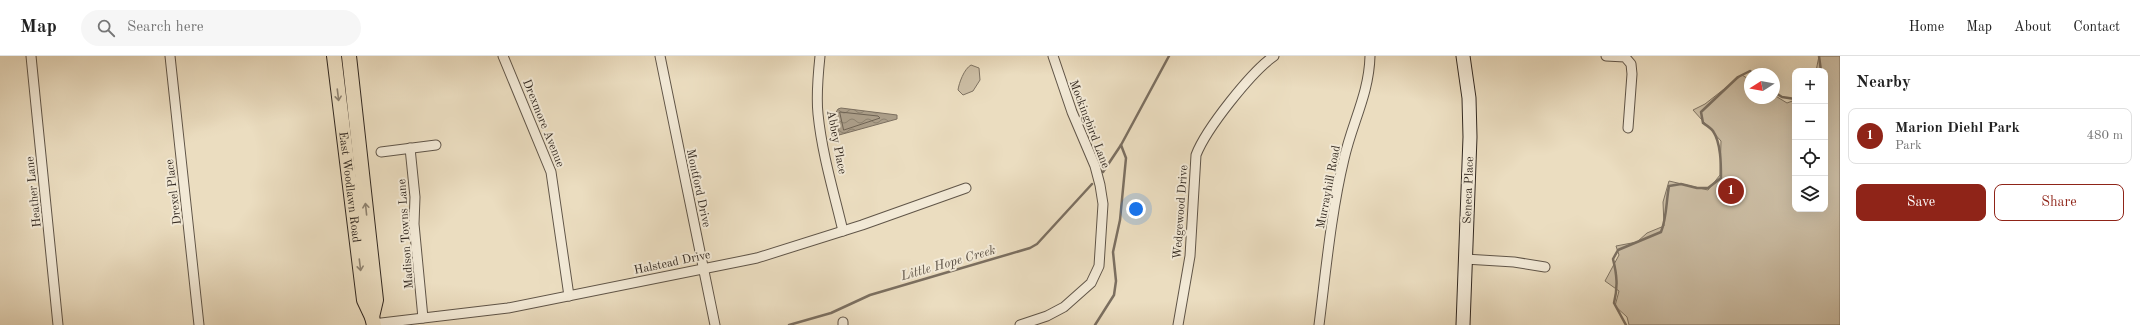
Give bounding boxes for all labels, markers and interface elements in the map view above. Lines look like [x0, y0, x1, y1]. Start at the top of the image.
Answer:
search box [81, 10, 361, 46]
icon: search [95, 17, 117, 39]
text: Map [20, 18, 57, 37]
text: Search here [127, 20, 204, 35]
text: Home [1909, 20, 1944, 34]
text: Map [1966, 20, 1992, 34]
text: About [2014, 20, 2051, 34]
text: Contact [2073, 20, 2120, 34]
north arrow [1744, 68, 1780, 104]
map controls [1792, 68, 1828, 212]
button: + [1792, 68, 1828, 104]
text: Nearby [1856, 74, 1911, 91]
street label: Drexmore Avenue [520, 78, 566, 169]
street label: Mockingbird Lane [1067, 79, 1112, 171]
one-way arrow [334, 88, 342, 101]
button: − [1792, 104, 1828, 140]
street label: Abbey Place [824, 109, 848, 176]
text: Marion Diehl Park [1895, 121, 2020, 136]
text: 1 [1866, 129, 1874, 142]
text: 480 m [2086, 129, 2123, 142]
street label: East Woodlawn Road [336, 131, 362, 243]
text: Park [1895, 139, 1922, 152]
button: locate [1792, 140, 1828, 176]
street label: Murrayhill Road [1315, 144, 1343, 230]
street label: Montford Drive [684, 148, 712, 229]
street label: Heather Lane [24, 155, 44, 228]
street label: Seneca Place [1462, 156, 1476, 224]
street label: Drexel Place [164, 158, 184, 225]
street label: Wedgewood Drive [1172, 164, 1190, 260]
pin: 1 [1718, 176, 1744, 206]
button: layers [1792, 176, 1828, 212]
street label: Madison Towns Lane [396, 178, 416, 289]
button: Save [1856, 184, 1986, 221]
button: Share [1994, 184, 2124, 221]
your location [1126, 199, 1146, 219]
one-way arrow [362, 203, 370, 216]
water label: Little Hope Creek [899, 244, 997, 283]
street label: Halstead Drive [633, 249, 712, 277]
one-way arrow [356, 258, 364, 271]

